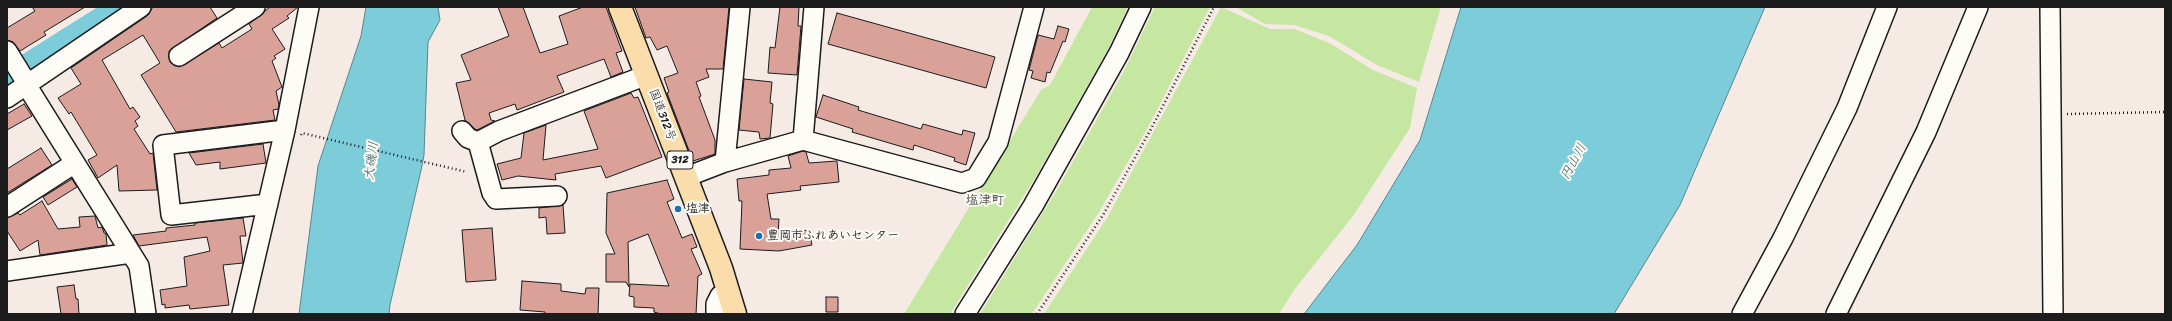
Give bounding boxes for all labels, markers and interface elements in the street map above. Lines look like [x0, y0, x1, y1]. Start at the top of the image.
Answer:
street label: 国道312号 [645, 87, 679, 143]
water label: 大磯川 [362, 141, 382, 181]
water label: 円山川 [1558, 141, 1590, 183]
road number: 312 [667, 151, 693, 169]
district label: 塩津町 [966, 193, 1004, 209]
place label: 塩津 [686, 202, 710, 216]
marker: 塩津 [673, 204, 683, 214]
place label: 豊岡市ふれあいセンター [767, 229, 899, 243]
marker: 豊岡市ふれあいセンター [754, 231, 764, 241]

